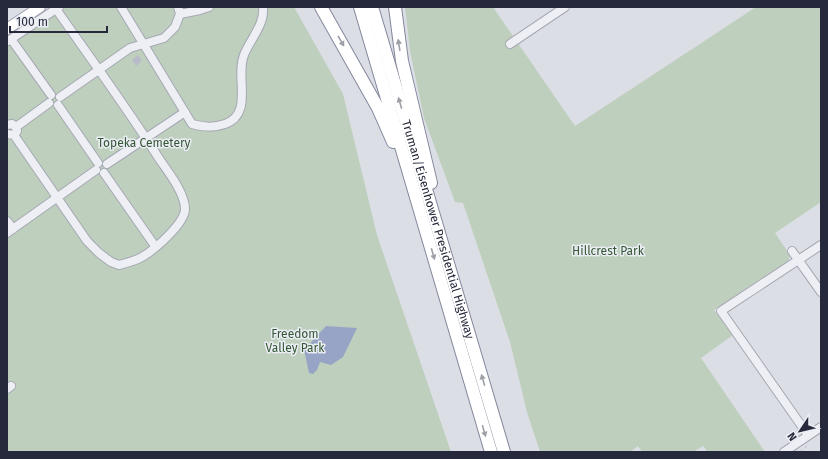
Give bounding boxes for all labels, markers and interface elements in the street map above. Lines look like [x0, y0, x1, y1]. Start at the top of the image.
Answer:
scale bar [10, 8, 107, 34]
text: 100 m [16, 15, 48, 29]
one-way arrow [337, 35, 344, 47]
one-way arrow [396, 39, 402, 51]
one-way arrow [397, 96, 403, 108]
street label: Truman/Eisenhower Presidential Highway [399, 118, 477, 341]
park label: Topeka Cemetery [98, 136, 191, 150]
park label: Hillcrest Park [572, 244, 645, 258]
one-way arrow [430, 248, 436, 260]
park label: Freedom Valley Park [266, 327, 325, 355]
one-way arrow [480, 373, 486, 385]
north arrow [780, 411, 820, 451]
one-way arrow [481, 425, 487, 437]
text: N [785, 430, 800, 443]

